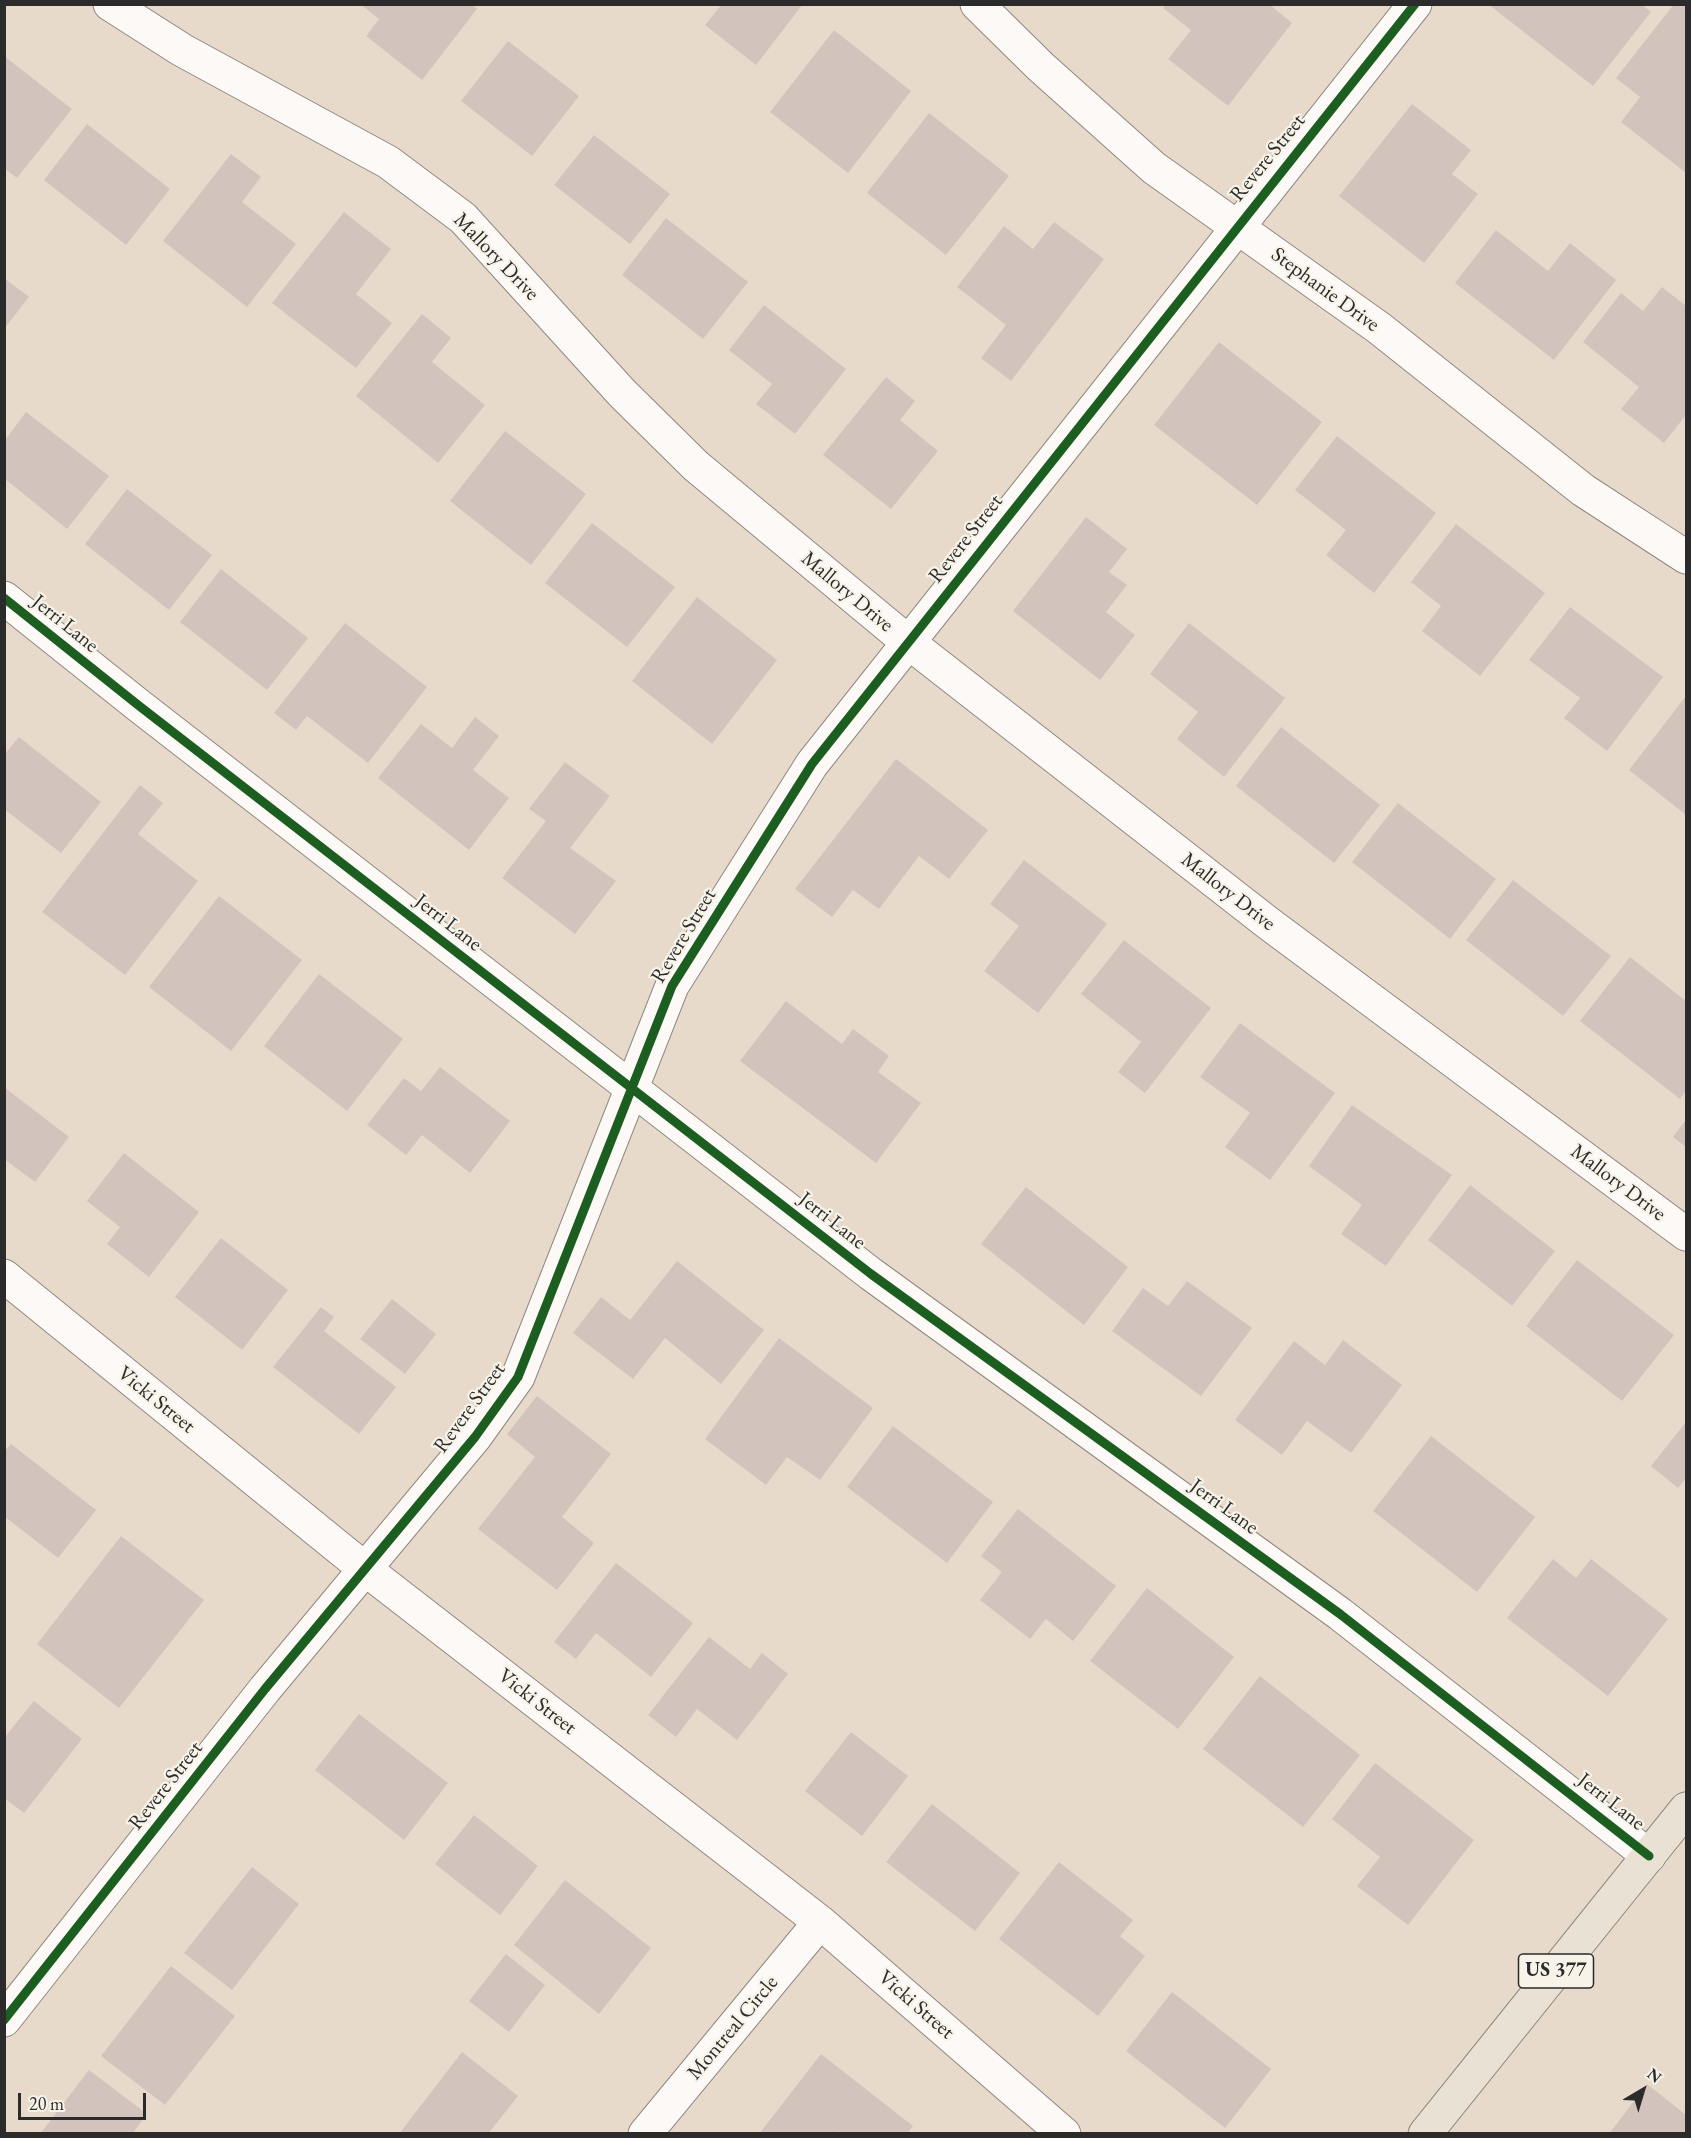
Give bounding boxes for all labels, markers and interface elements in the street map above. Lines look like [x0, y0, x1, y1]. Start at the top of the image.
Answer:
street label: Revere Street [1225, 109, 1311, 207]
street label: Mallory Drive [448, 208, 544, 306]
street label: Stephanie Drive [1266, 242, 1384, 338]
street label: Revere Street [924, 490, 1008, 588]
street label: Mallory Drive [796, 546, 898, 638]
street label: Jerri Lane [27, 589, 103, 659]
street label: Mallory Drive [1176, 847, 1280, 937]
street label: Revere Street [646, 884, 722, 988]
street label: Jerri Lane [409, 889, 487, 957]
street label: Mallory Drive [1565, 1139, 1671, 1227]
street label: Jerri Lane [793, 1187, 871, 1255]
street label: Revere Street [429, 1358, 511, 1458]
street label: Vicki Street [112, 1361, 200, 1439]
street label: Jerri Lane [1185, 1474, 1263, 1540]
street label: Vicki Street [493, 1664, 581, 1740]
street label: Revere Street [124, 1737, 208, 1835]
street label: Jerri Lane [1572, 1768, 1650, 1836]
road number: US 377 [1518, 1954, 1594, 1988]
street label: Vicki Street [873, 1965, 959, 2045]
street label: Montreal Circle [682, 1971, 784, 2085]
north arrow [1613, 2060, 1673, 2120]
text: N [1643, 2063, 1666, 2088]
scale bar [21, 2081, 148, 2119]
text: 20 m [29, 2092, 64, 2115]

